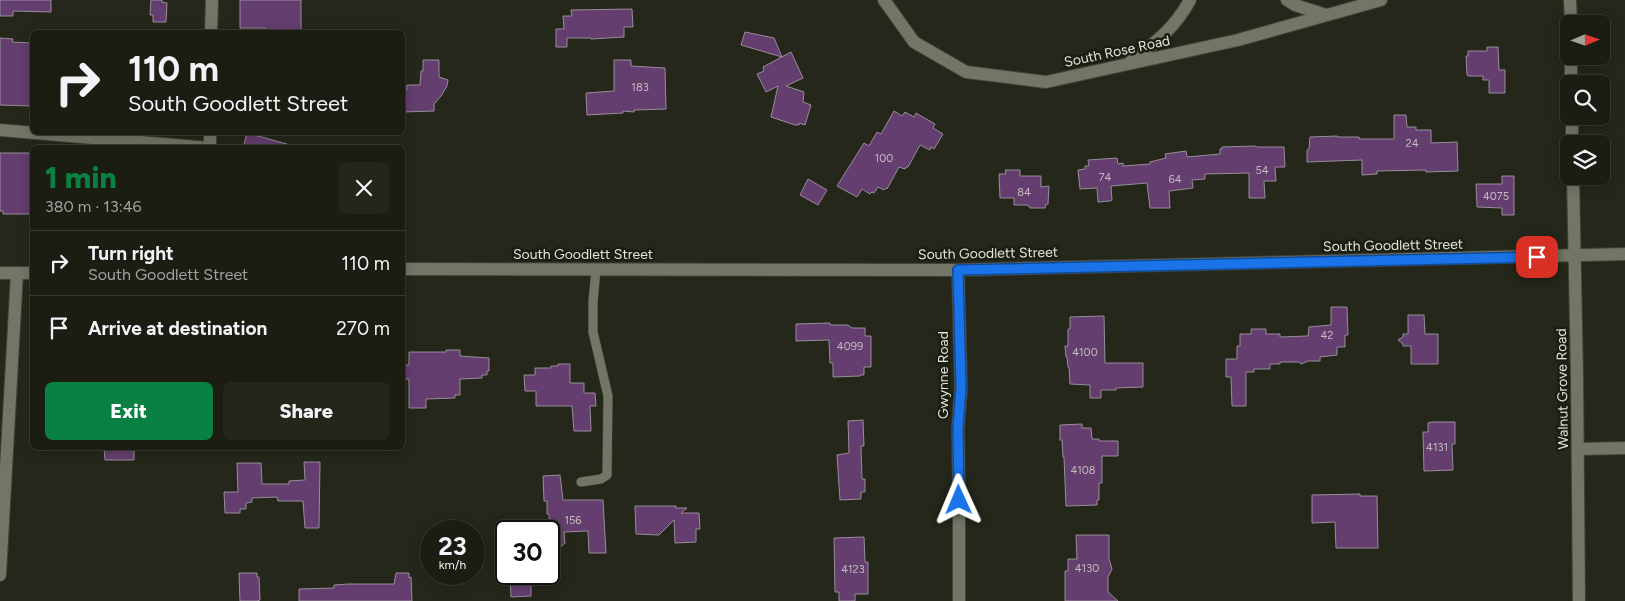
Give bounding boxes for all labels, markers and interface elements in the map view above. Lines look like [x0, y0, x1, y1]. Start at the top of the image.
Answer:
north arrow [1560, 15, 1610, 65]
map controls [1560, 15, 1610, 185]
street label: South Rose Road [1063, 32, 1172, 71]
text: 110 m [128, 48, 219, 90]
icon: right [45, 50, 110, 115]
button: search [1560, 75, 1610, 125]
house number: 183 [631, 81, 649, 94]
text: South Goodlett Street [128, 90, 348, 117]
button: layers [1560, 135, 1610, 185]
house number: 24 [1406, 137, 1419, 150]
house number: 100 [875, 152, 893, 165]
text: 1 min [45, 159, 117, 196]
button: close [338, 162, 390, 214]
house number: 54 [1255, 164, 1269, 177]
house number: 74 [1099, 171, 1112, 184]
house number: 64 [1168, 173, 1182, 186]
house number: 84 [1017, 186, 1031, 199]
house number: 4075 [1483, 190, 1509, 203]
text: 380 m · 13:46 [45, 197, 142, 216]
street label: South Goodlett Street [1323, 236, 1463, 255]
pin [1516, 236, 1558, 278]
text: Turn right [88, 242, 174, 265]
icon: arrive [1523, 243, 1551, 271]
street label: South Goodlett Street [918, 244, 1058, 263]
street label: South Goodlett Street [513, 246, 653, 263]
icon: right [45, 249, 73, 277]
text: 110 m [341, 252, 390, 275]
text: South Goodlett Street [88, 265, 248, 284]
icon: arrive [45, 314, 73, 342]
text: Arrive at destination [88, 317, 267, 340]
text: 270 m [336, 317, 390, 340]
street label: Walnut Grove Road [1553, 328, 1572, 450]
house number: 42 [1321, 329, 1333, 342]
street label: Gwynne Road [935, 331, 952, 419]
house number: 4099 [837, 340, 863, 353]
house number: 4100 [1072, 346, 1098, 359]
button: Exit [45, 382, 213, 440]
button: Share [223, 382, 390, 440]
house number: 4131 [1426, 441, 1448, 454]
house number: 4108 [1070, 464, 1096, 477]
position arrow [932, 473, 984, 525]
house number: 156 [564, 514, 582, 527]
speed limit sign: 30 [495, 520, 560, 585]
text: 23 [438, 531, 467, 561]
text: km/h [439, 558, 466, 572]
house number: 4130 [1075, 562, 1099, 575]
house number: 4123 [841, 563, 865, 576]

